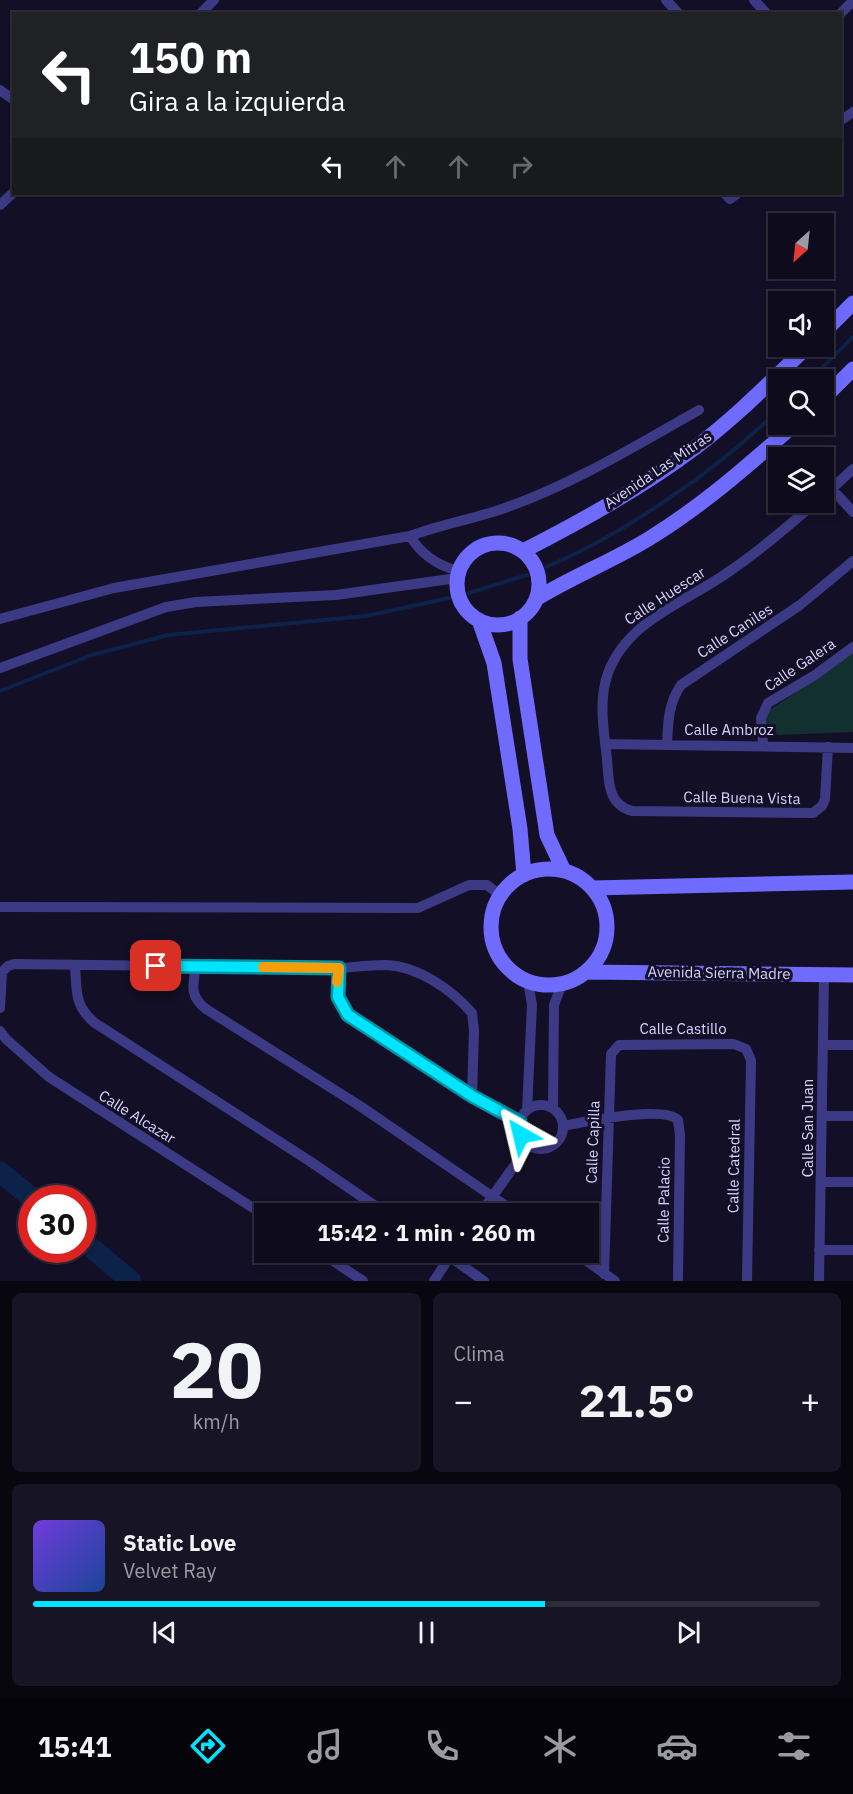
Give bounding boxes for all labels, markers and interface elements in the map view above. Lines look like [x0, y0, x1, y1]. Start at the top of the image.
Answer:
text: 150 m [129, 30, 252, 85]
icon: left [30, 36, 108, 114]
text: Gira a la izquierda [129, 83, 345, 118]
icon: left [316, 150, 349, 183]
icon: ahead [379, 150, 412, 183]
icon: ahead [442, 150, 475, 183]
icon: right [505, 150, 538, 183]
north arrow [768, 213, 834, 279]
map controls [768, 213, 834, 513]
button: sound [768, 291, 834, 357]
button: search [768, 369, 834, 435]
street label: Avenida Las Mitras [600, 427, 715, 513]
button: layers [768, 447, 834, 513]
street label: Calle Huescar [621, 562, 709, 629]
street label: Calle Caniles [693, 599, 776, 662]
street label: Calle Galera [761, 634, 839, 695]
street label: Calle Ambroz [684, 720, 774, 739]
street label: Calle Buena Vista [683, 787, 801, 808]
pin [130, 940, 181, 991]
icon: arrive [139, 949, 172, 982]
street label: Avenida Sierra Madre [647, 962, 791, 983]
street label: Calle Castillo [639, 1019, 727, 1038]
street label: Calle San Juan [798, 1079, 817, 1177]
street label: Calle Alcazar [95, 1085, 180, 1148]
street label: Calle Capilla [582, 1100, 603, 1184]
position arrow [489, 1103, 553, 1167]
street label: Calle Catedral [723, 1119, 744, 1213]
street label: Calle Palacio [653, 1157, 674, 1243]
speed limit sign: 30 [18, 1185, 96, 1263]
text: 15:42 · 1 min · 260 m [317, 1218, 536, 1247]
text: 20 [169, 1318, 263, 1419]
text: Clima [454, 1340, 505, 1367]
text: 21.5° [579, 1371, 695, 1429]
text: − [454, 1379, 473, 1422]
text: + [800, 1379, 820, 1422]
text: km/h [193, 1408, 240, 1435]
text: Static Love [123, 1528, 236, 1557]
text: Velvet Ray [123, 1557, 216, 1584]
icon: previous [148, 1616, 181, 1649]
icon: pause [410, 1616, 443, 1649]
icon: next [672, 1616, 705, 1649]
icon: directions [187, 1725, 229, 1767]
icon: music [304, 1725, 346, 1767]
icon: phone [421, 1725, 463, 1767]
icon: climate [539, 1725, 581, 1767]
icon: car [656, 1725, 698, 1767]
icon: filters [773, 1725, 815, 1767]
text: 15:41 [38, 1729, 111, 1764]

